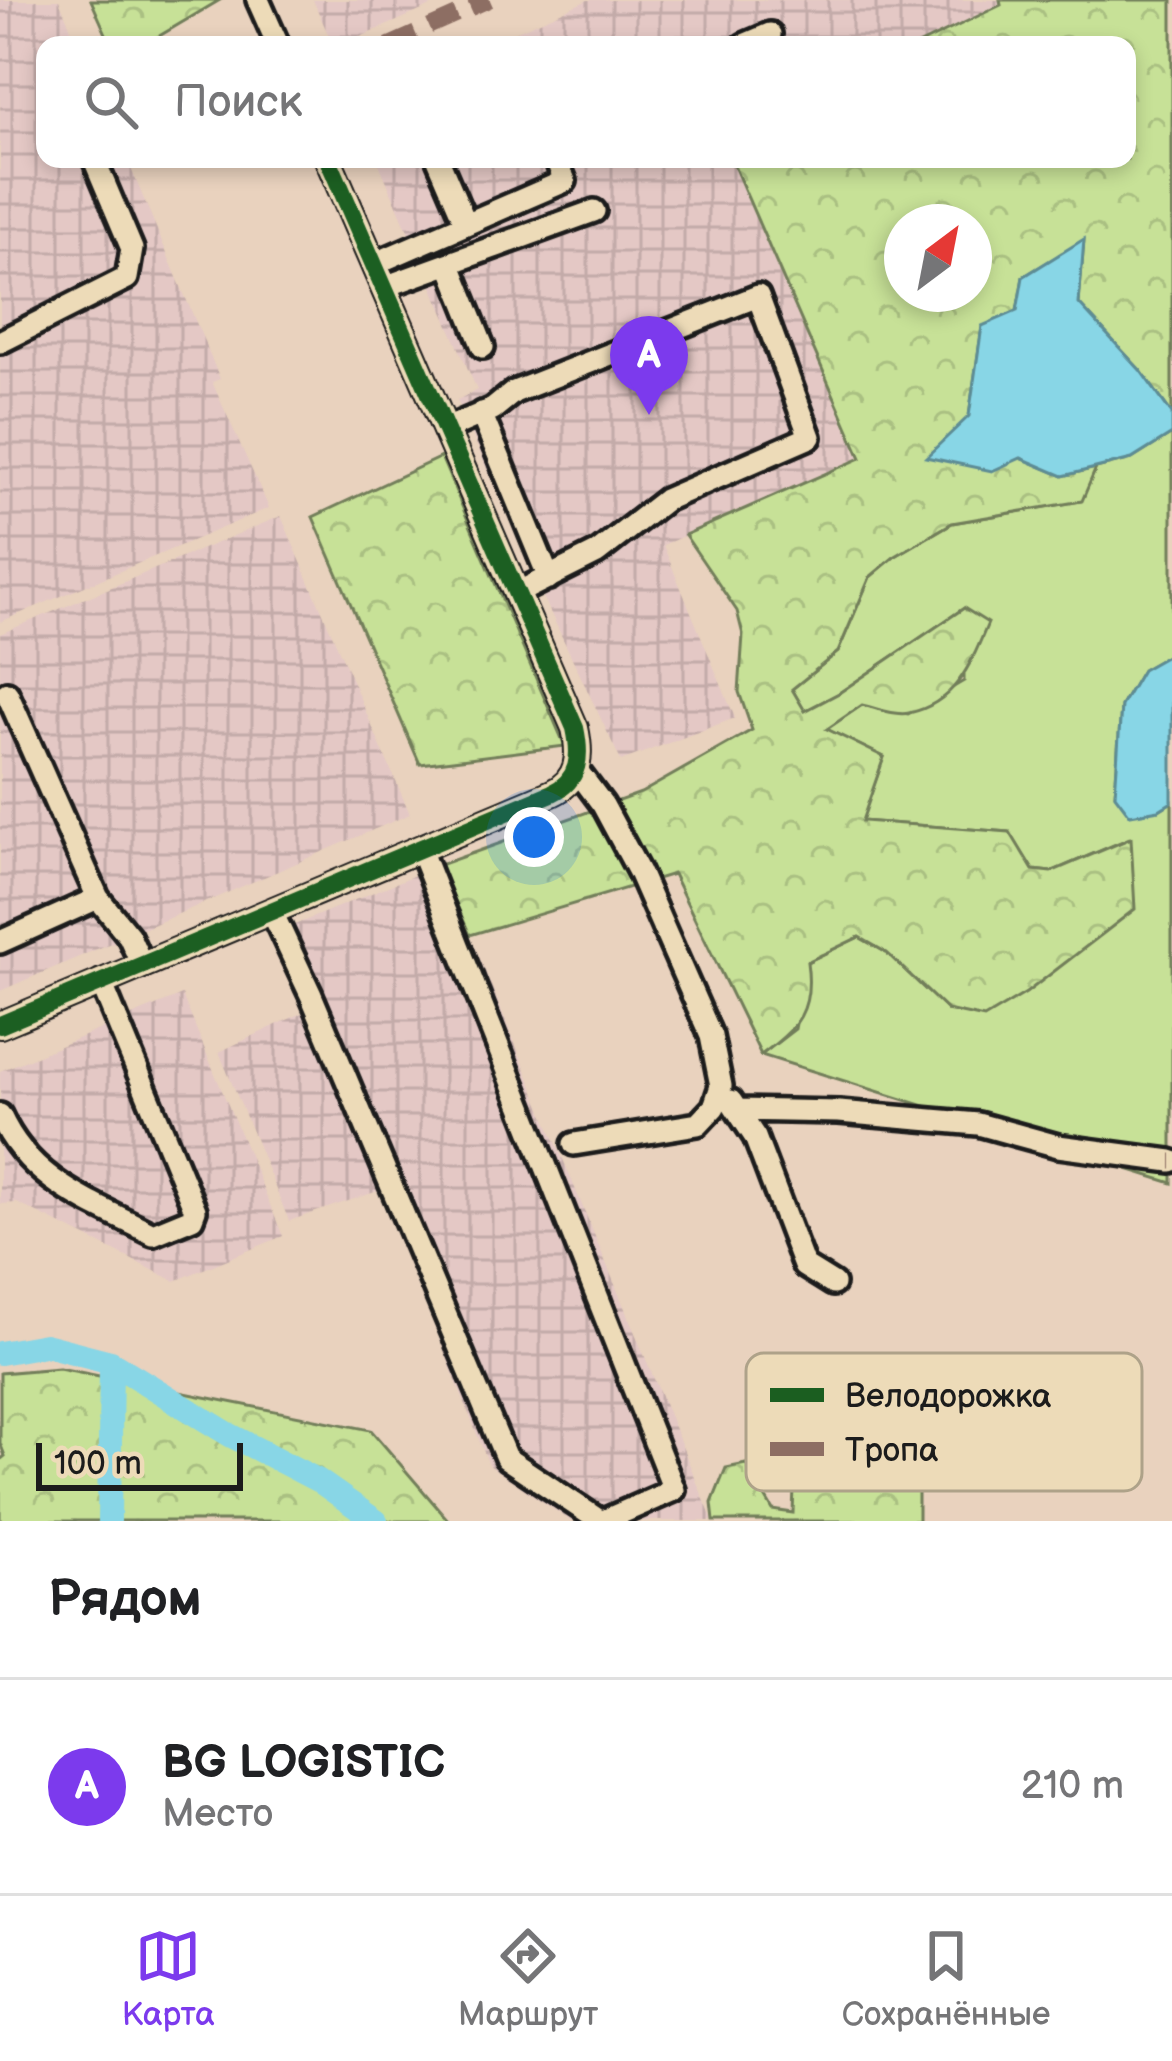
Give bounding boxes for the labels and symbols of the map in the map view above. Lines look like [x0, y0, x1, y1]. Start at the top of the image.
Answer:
north arrow [884, 204, 992, 312]
pin: A [610, 316, 688, 415]
your location [504, 807, 564, 867]
legend [746, 1353, 1142, 1491]
text: Велодорожка [845, 1377, 1051, 1417]
text: Тропа [845, 1431, 939, 1471]
scale bar [36, 1437, 243, 1490]

